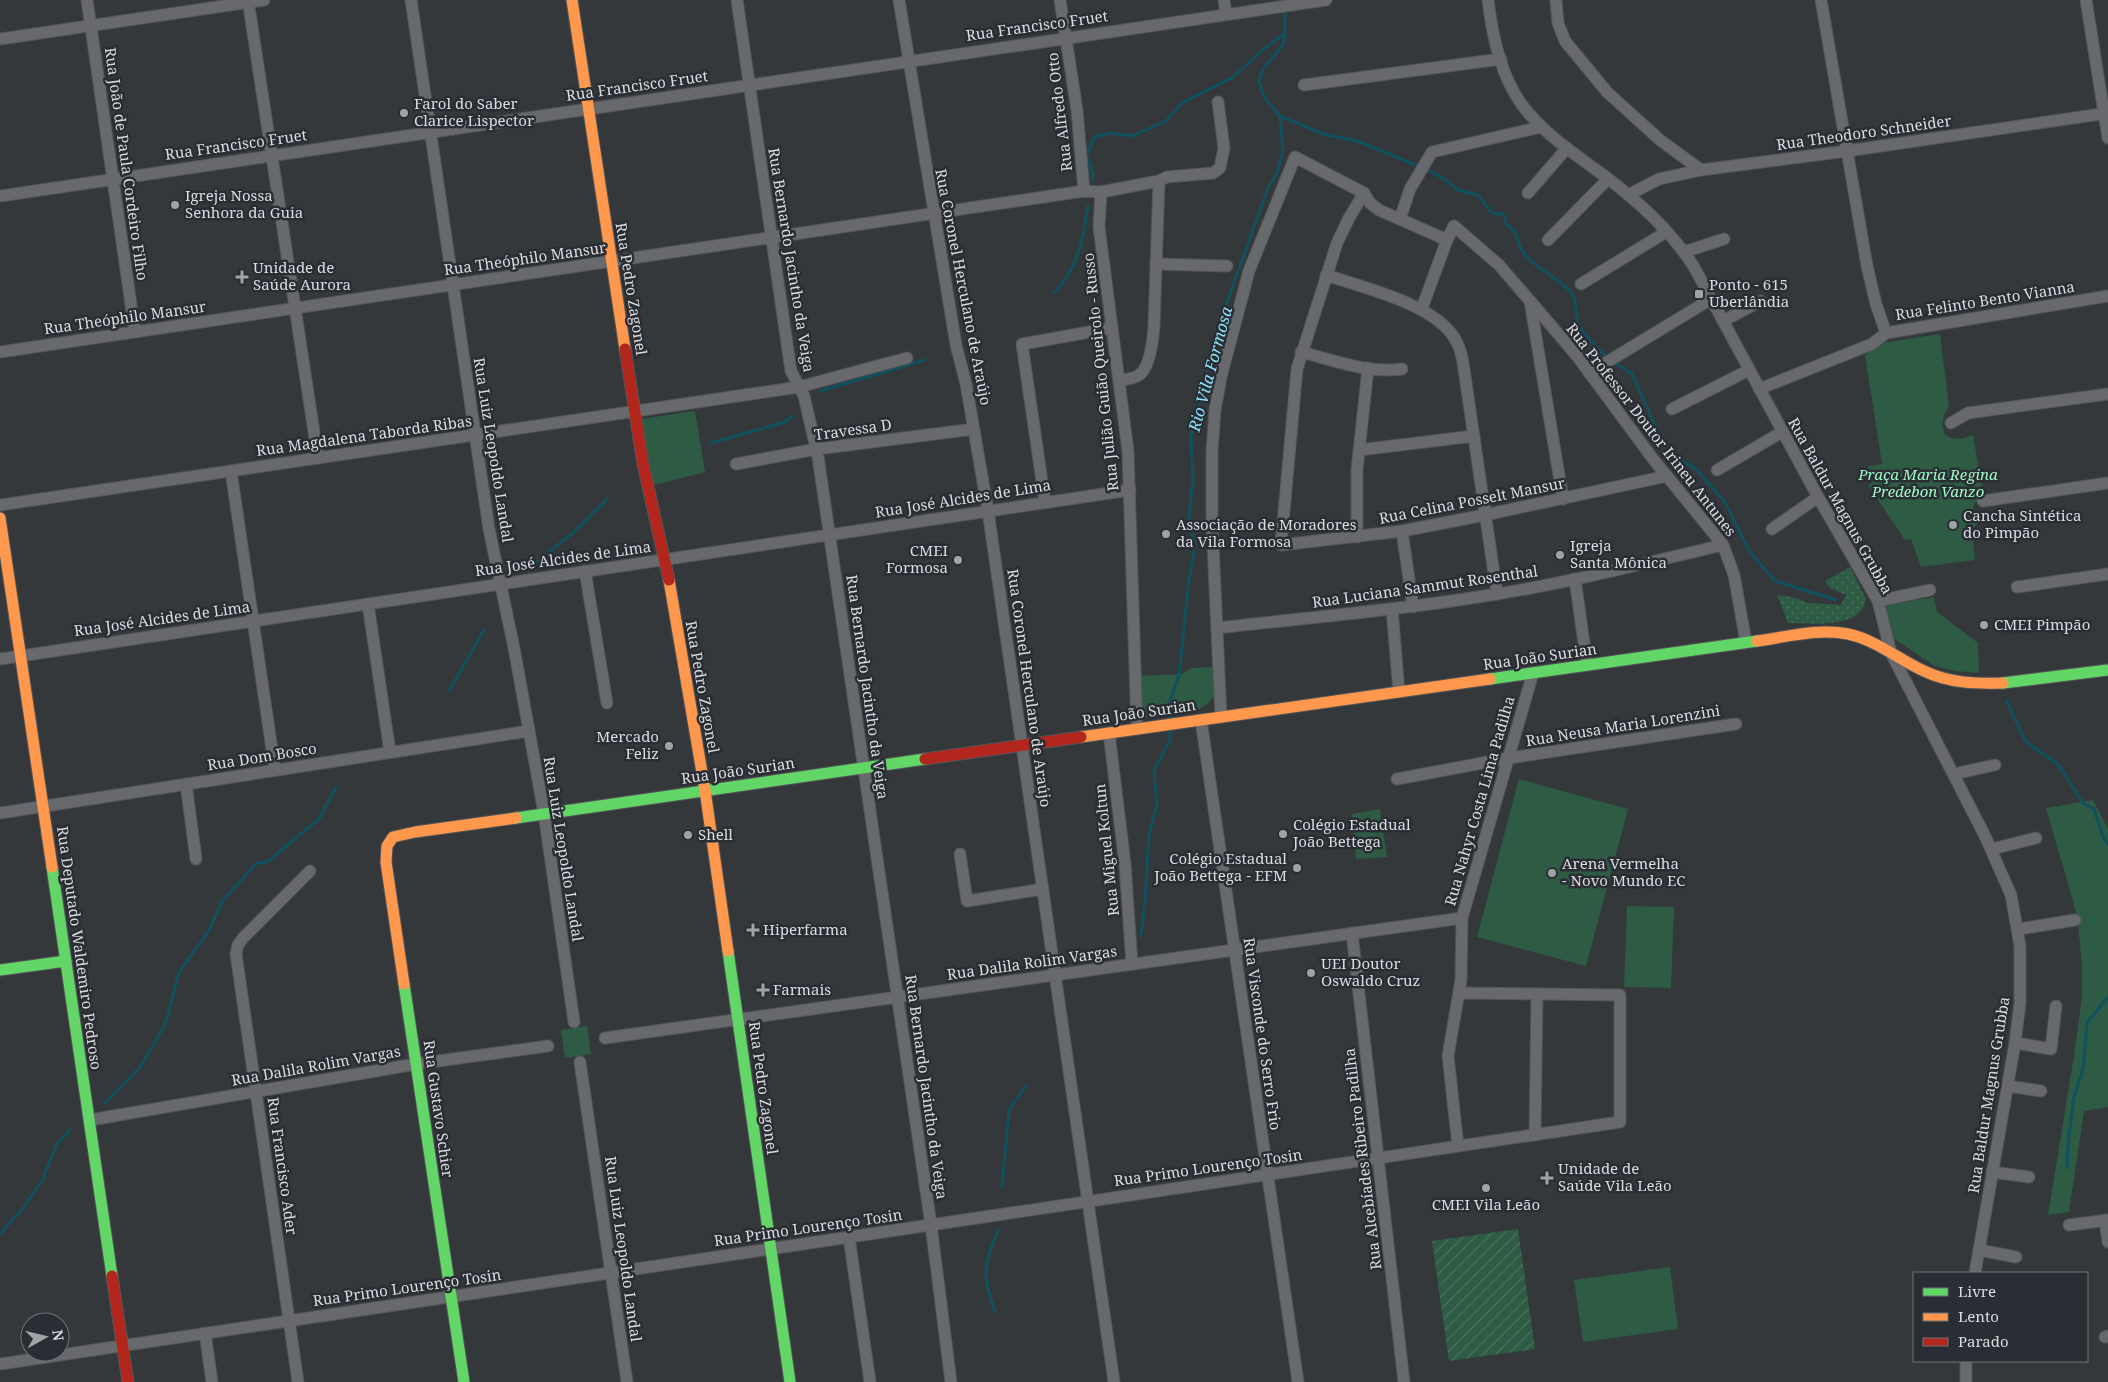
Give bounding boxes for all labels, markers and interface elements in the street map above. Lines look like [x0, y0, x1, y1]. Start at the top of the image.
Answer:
street label: Rua Francisco Fruet [965, 5, 1109, 45]
street label: Rua João de Paula Cordeiro Filho [101, 46, 153, 282]
street label: Rua Alfredo Otto [1042, 52, 1076, 173]
street label: Rua Francisco Fruet [565, 65, 709, 105]
place label: Farol do Saber Clarice Lispector [414, 93, 534, 130]
marker: Farol do Saber Clarice Lispector [398, 107, 410, 119]
street label: Rua Theodoro Schneider [1775, 110, 1953, 154]
street label: Rua Francisco Fruet [164, 124, 308, 164]
street label: Rua Bernardo Jacintho da Veiga [764, 146, 820, 373]
street label: Rua Coronel Herculano de Araújo [931, 167, 997, 407]
place label: Igreja Nossa Senhora da Guia [185, 185, 303, 222]
marker: Igreja Nossa Senhora da Guia [169, 199, 181, 211]
street label: Rua Pedro Zagonel [612, 221, 652, 357]
street label: Rua Theóphilo Mansur [443, 237, 607, 279]
street label: Rua Julião Guião Queirolo - Russo [1078, 252, 1122, 492]
place label: Unidade de Saúde Aurora [253, 257, 351, 294]
marker: Unidade de Saúde Aurora [235, 270, 249, 284]
place label: Ponto - 615 Uberlândia [1709, 274, 1789, 311]
street label: Rua Felinto Bento Vianna [1894, 276, 2076, 324]
marker: Ponto - 615 Uberlândia [1693, 288, 1705, 300]
street label: Rua Theóphilo Mansur [43, 296, 207, 338]
water label: Rio Vila Formosa [1182, 303, 1237, 435]
street label: Rua Professor Doutor Irineu Antunes [1562, 319, 1741, 540]
street label: Rua Luiz Leopoldo Landal [469, 356, 519, 544]
street label: Rua Magdalena Taborda Ribas [255, 410, 473, 460]
street label: Travessa D [813, 414, 893, 444]
street label: Rua Baldur Magnus Grubba [1784, 414, 1898, 597]
park label: Praça Maria Regina Predebon Vanzo [1857, 464, 1998, 501]
street label: Rua Celina Posselt Mansur [1377, 472, 1567, 528]
street label: Rua José Alcides de Lima [874, 474, 1052, 522]
place label: Cancha Sintética do Pimpão [1963, 505, 2081, 542]
place label: Associação de Moradores da Vila Formosa [1176, 514, 1357, 551]
marker: Cancha Sintética do Pimpão [1947, 519, 1959, 531]
marker: Associação de Moradores da Vila Formosa [1160, 528, 1172, 540]
place label: Igreja Santa Mônica [1570, 535, 1667, 572]
street label: Rua José Alcides de Lima [474, 536, 652, 580]
place label: CMEI Formosa [886, 540, 948, 577]
marker: Igreja Santa Mônica [1554, 549, 1566, 561]
marker: CMEI Formosa [952, 554, 964, 566]
street label: Rua Luciana Sammut Rosenthal [1311, 560, 1539, 612]
street label: Rua Coronel Herculano de Araújo [1003, 567, 1057, 808]
street label: Rua Bernardo Jacintho da Veiga [842, 573, 894, 801]
street label: Rua José Alcides de Lima [73, 596, 251, 640]
place label: CMEI Pimpão [1994, 614, 2090, 634]
street label: Rua Pedro Zagonel [681, 619, 725, 755]
marker: CMEI Pimpão [1978, 619, 1990, 631]
street label: Rua João Surian [1482, 638, 1598, 674]
street label: Rua João Surian [1081, 694, 1197, 730]
street label: Rua Nahyr Costa Lima Padilha [1439, 694, 1519, 908]
street label: Rua Neusa Maria Lorenzini [1524, 700, 1722, 750]
place label: Mercado Feliz [596, 726, 659, 763]
street label: Rua Dom Bosco [206, 737, 318, 775]
marker: Mercado Feliz [663, 740, 675, 752]
street label: Rua João Surian [680, 752, 796, 788]
street label: Rua Luiz Leopoldo Landal [539, 755, 589, 943]
street label: Rua Miguel Koltun [1089, 783, 1123, 917]
place label: Colégio Estadual João Bettega [1292, 814, 1411, 851]
place label: Shell [698, 824, 733, 844]
street label: Rua Deputado Waldemiro Pedroso [53, 825, 107, 1071]
marker: Colégio Estadual João Bettega [1277, 828, 1289, 840]
marker: Shell [682, 829, 694, 841]
place label: Colégio Estadual João Bettega - EFM [1153, 848, 1287, 885]
place label: Arena Vermelha - Novo Mundo EC [1562, 853, 1685, 890]
marker: Colégio Estadual João Bettega - EFM [1291, 862, 1303, 874]
marker: Arena Vermelha - Novo Mundo EC [1546, 867, 1558, 879]
place label: Hiperfarma [763, 919, 848, 939]
marker: Hiperfarma [747, 924, 759, 936]
street label: Rua Visconde do Serro Frio [1240, 936, 1286, 1131]
street label: Rua Dalila Rolim Vargas [946, 940, 1118, 984]
place label: UEI Doutor Oswaldo Cruz [1321, 953, 1420, 990]
marker: UEI Doutor Oswaldo Cruz [1305, 967, 1317, 979]
street label: Rua Bernardo Jacintho da Veiga [901, 973, 953, 1201]
place label: Farmais [773, 979, 831, 999]
marker: Farmais [757, 984, 769, 996]
street label: Rua Baldur Magnus Grubba [1963, 995, 2013, 1195]
street label: Rua Pedro Zagonel [745, 1020, 783, 1156]
street label: Rua Gustavo Schier [419, 1039, 459, 1179]
street label: Rua Dalila Rolim Vargas [230, 1040, 402, 1090]
street label: Rua Alcebíades Ribeiro Padilha [1338, 1047, 1386, 1271]
street label: Rua Francisco Ader [263, 1096, 303, 1236]
street label: Rua Primo Lourenço Tosin [1112, 1144, 1304, 1190]
street label: Rua Luiz Leopoldo Landal [601, 1155, 647, 1343]
place label: Unidade de Saúde Vila Leão [1558, 1158, 1672, 1195]
marker: Unidade de Saúde Vila Leão [1540, 1171, 1554, 1185]
marker: CMEI Vila Leão [1480, 1182, 1492, 1194]
place label: CMEI Vila Leão [1432, 1194, 1540, 1214]
street label: Rua Primo Lourenço Tosin [712, 1204, 904, 1250]
street label: Rua Primo Lourenço Tosin [311, 1264, 503, 1310]
legend [1913, 1272, 2088, 1362]
text: Livre [1958, 1281, 1996, 1301]
text: Lento [1958, 1306, 1999, 1326]
north arrow [20, 1312, 70, 1362]
text: N [48, 1328, 69, 1342]
text: Parado [1958, 1331, 2009, 1351]

